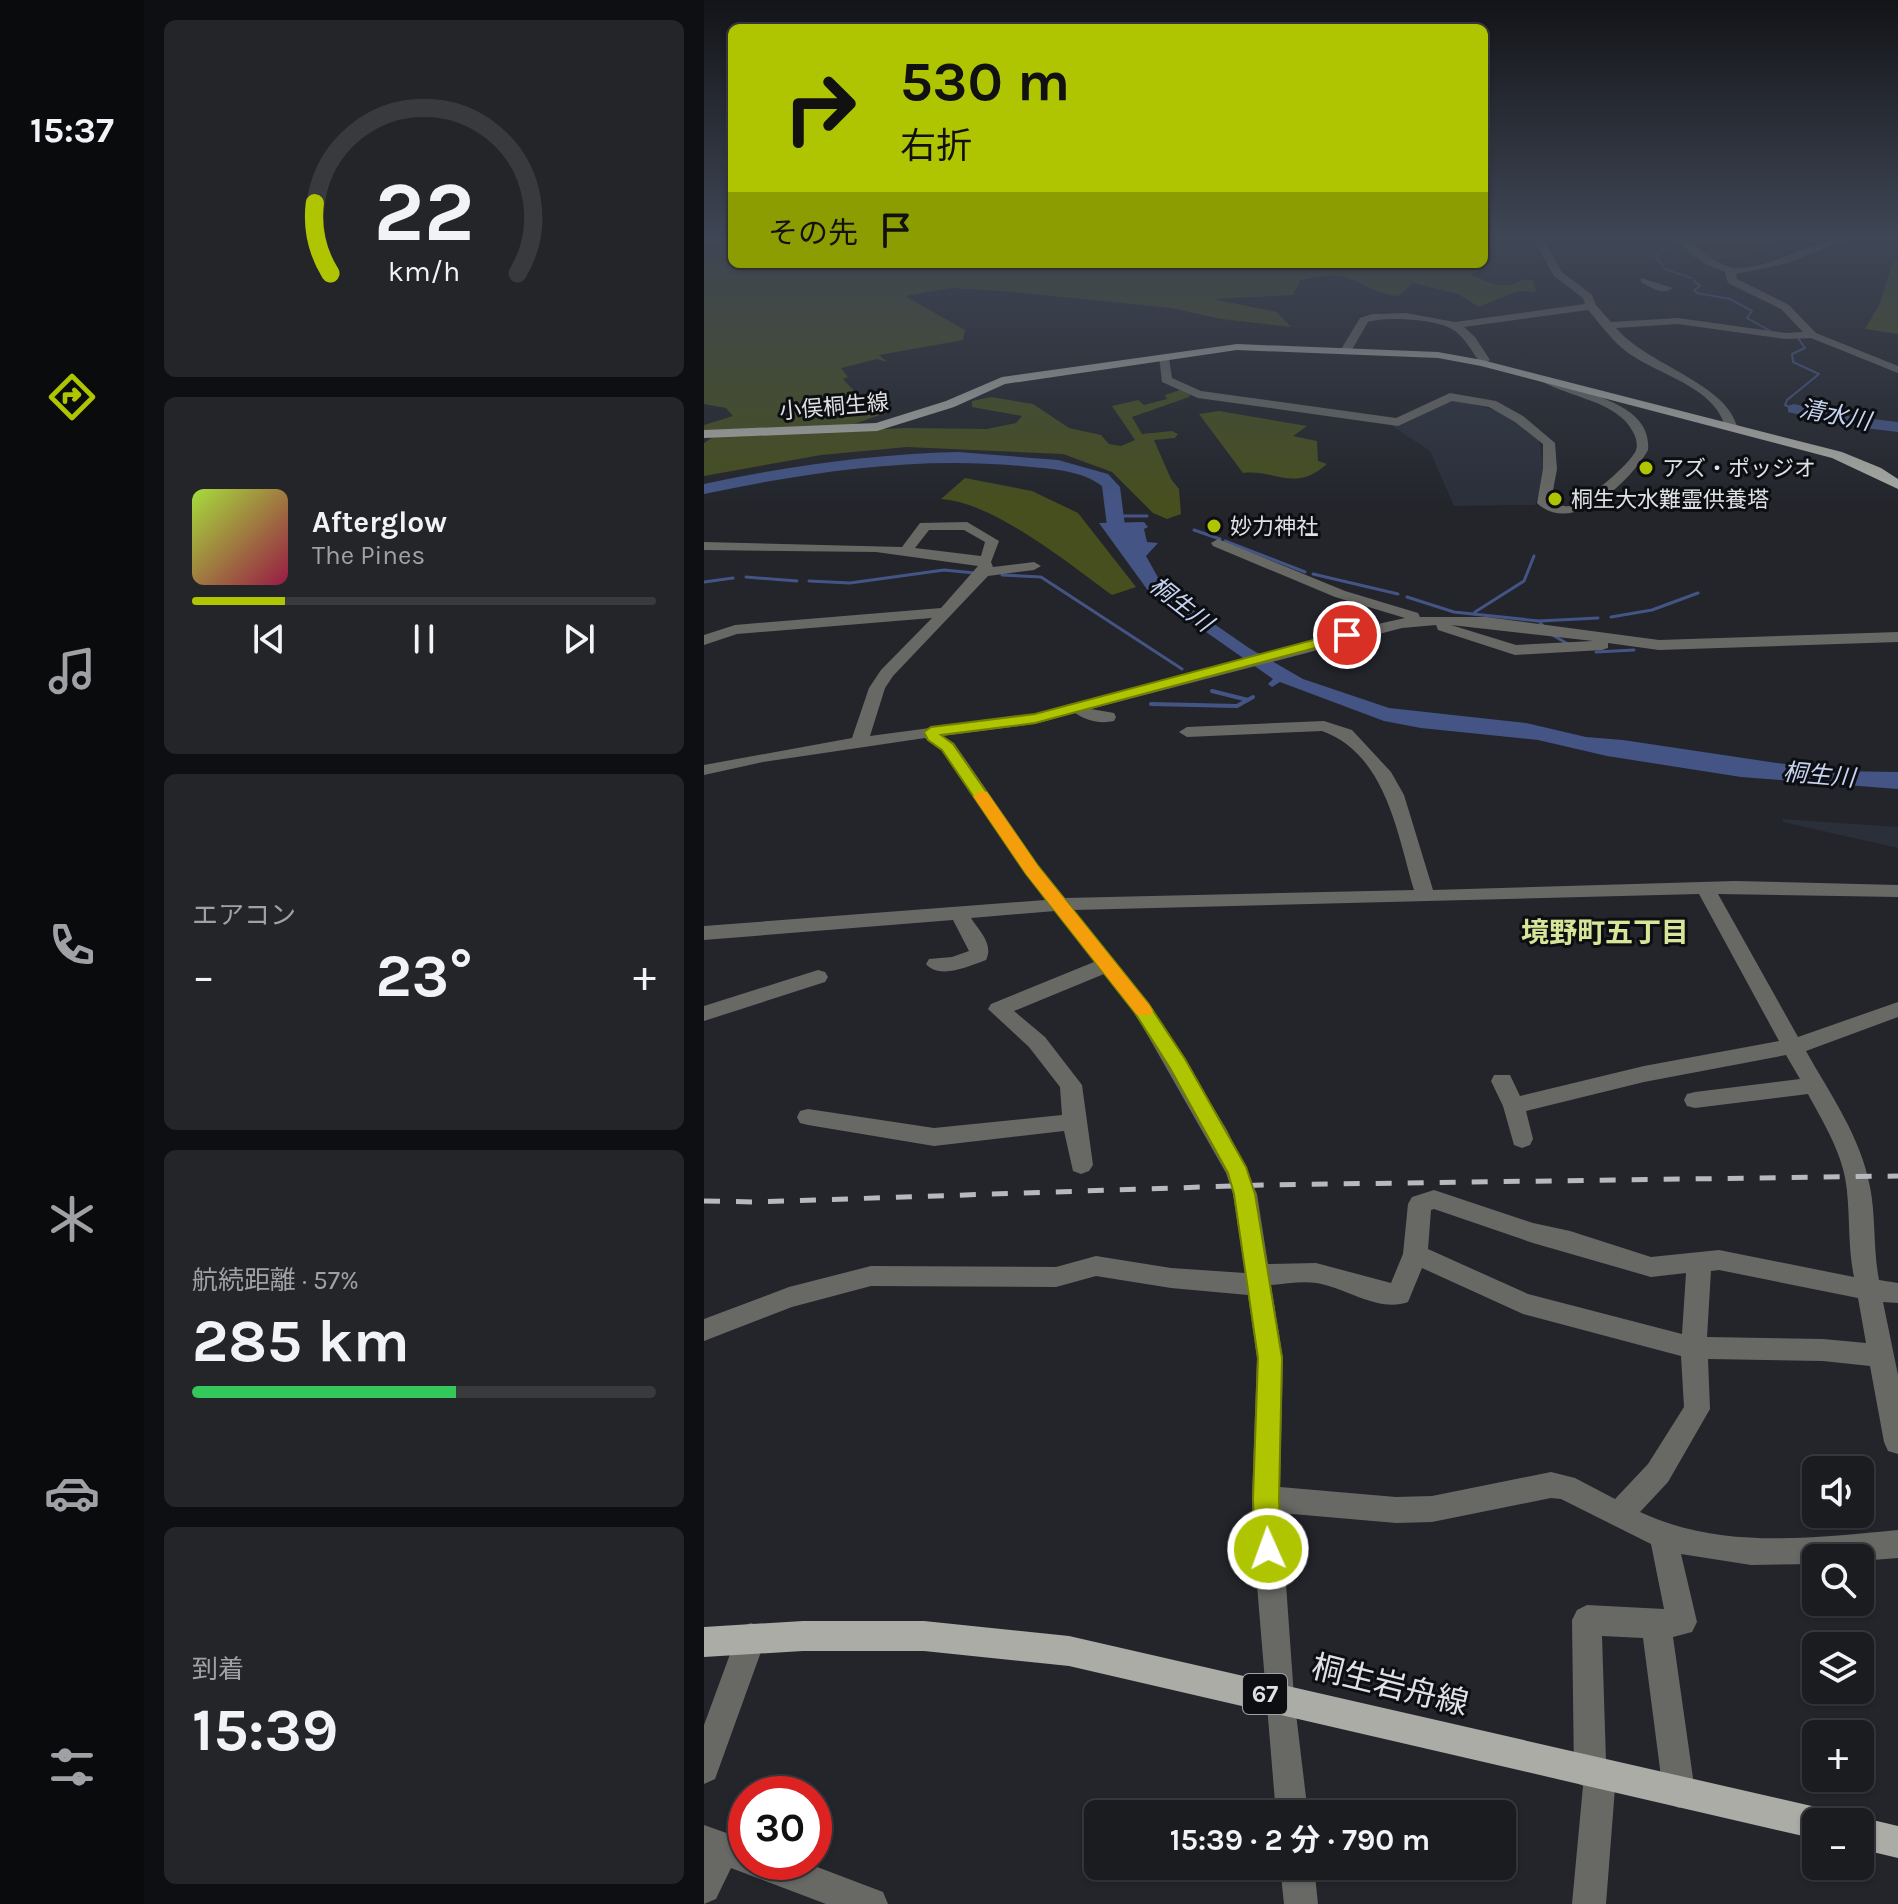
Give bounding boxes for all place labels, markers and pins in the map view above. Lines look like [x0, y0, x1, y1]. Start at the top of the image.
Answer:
place label: アズ・ポッジオ [1662, 456, 1816, 482]
marker: アズ・ポッジオ [1637, 459, 1655, 477]
place label: 桐生大水難霊供養塔 [1571, 487, 1769, 513]
marker: 桐生大水難霊供養塔 [1546, 490, 1564, 508]
place label: 妙力神社 [1230, 514, 1318, 540]
marker: 妙力神社 [1205, 517, 1223, 535]
pin [1313, 601, 1381, 669]

